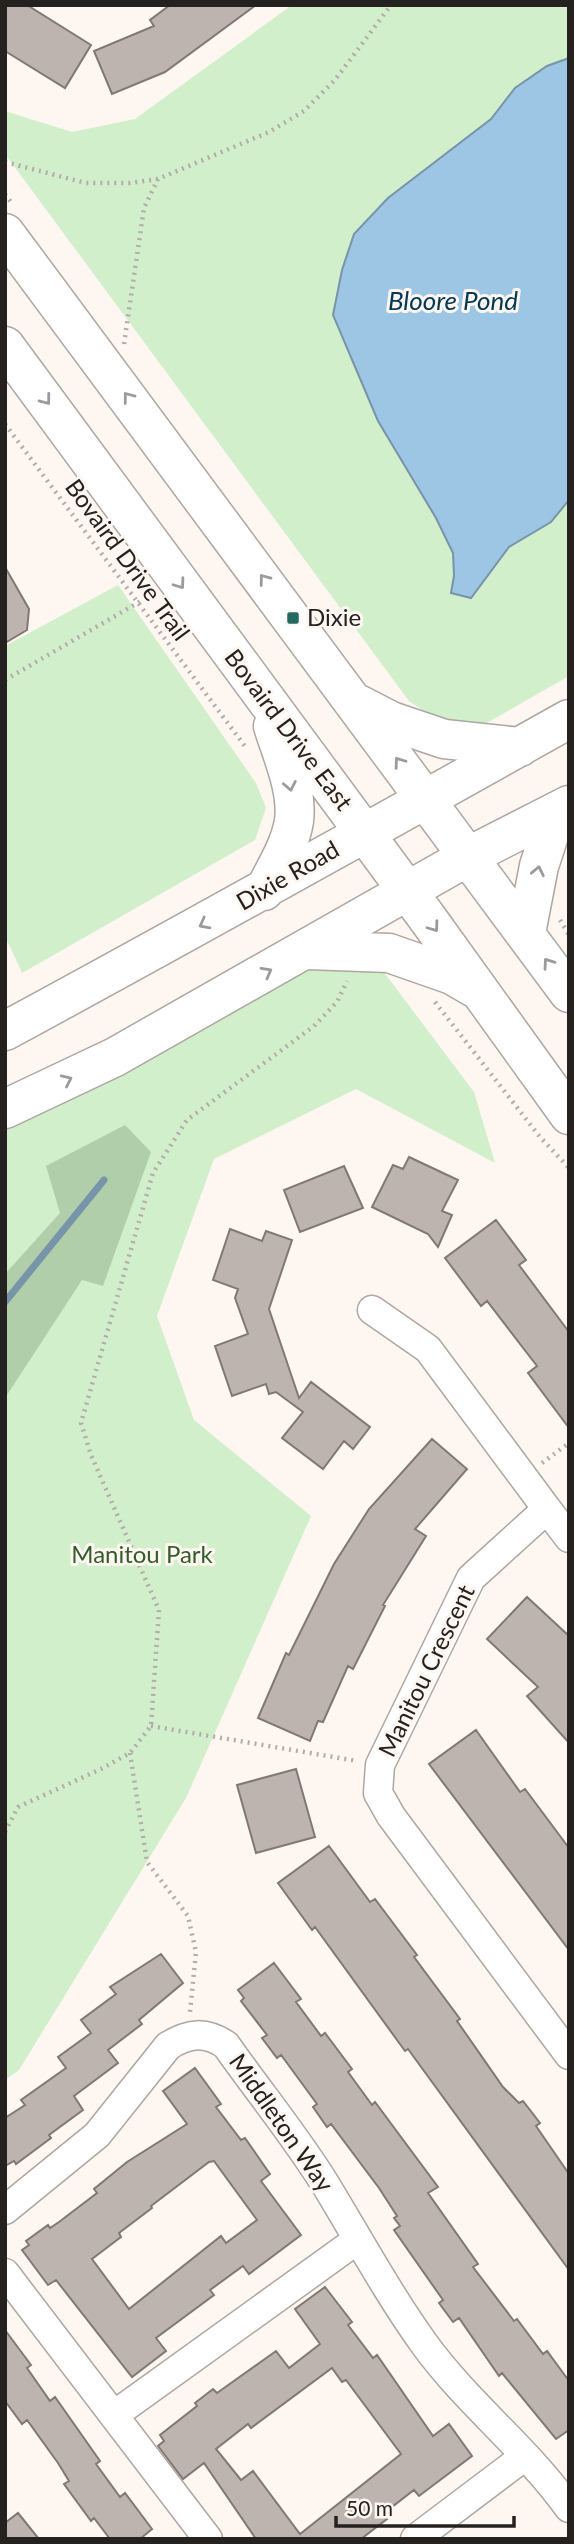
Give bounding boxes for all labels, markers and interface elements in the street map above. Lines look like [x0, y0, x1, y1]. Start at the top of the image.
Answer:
water label: Bloore Pond [388, 284, 518, 316]
one-way arrow [123, 392, 136, 405]
one-way arrow [38, 393, 50, 405]
street label: Bovaird Drive Trail [60, 473, 196, 645]
one-way arrow [260, 574, 272, 587]
one-way arrow [172, 576, 184, 589]
place label: Dixie [307, 602, 361, 631]
marker: Dixie [285, 610, 301, 626]
street label: Bovaird Drive East [219, 643, 359, 816]
one-way arrow [395, 757, 407, 770]
one-way arrow [282, 780, 297, 792]
street label: Dixie Road [231, 834, 344, 916]
one-way arrow [530, 865, 545, 877]
one-way arrow [199, 915, 211, 929]
one-way arrow [426, 919, 438, 932]
one-way arrow [544, 958, 556, 971]
one-way arrow [260, 967, 273, 980]
one-way arrow [60, 1074, 72, 1088]
park label: Manitou Park [71, 1539, 214, 1568]
street label: Manitou Crescent [371, 1579, 480, 1761]
street label: Middleton Way [224, 2048, 341, 2197]
scale bar [336, 2484, 514, 2528]
text: 50 m [346, 2495, 393, 2520]

